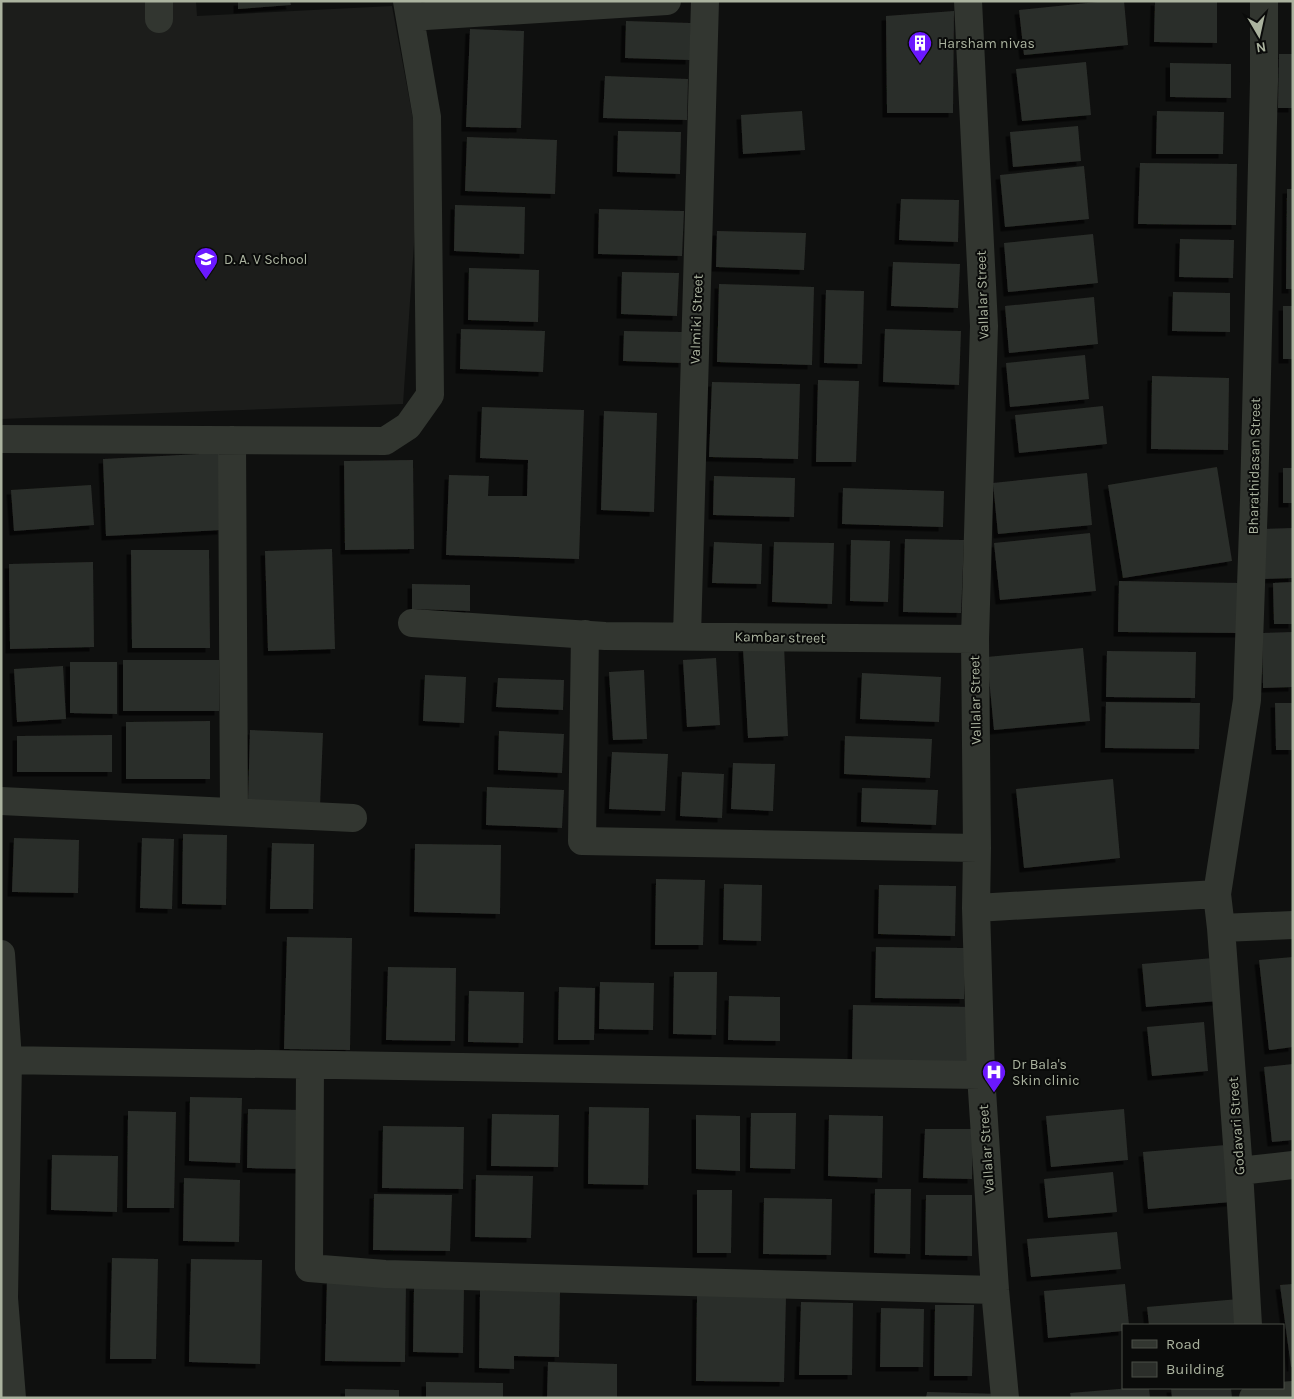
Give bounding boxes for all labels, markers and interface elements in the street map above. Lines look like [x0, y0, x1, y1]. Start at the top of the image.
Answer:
north arrow [1234, 10, 1284, 60]
building icon: Harsham nivas [907, 30, 933, 64]
place label: Harsham nivas [938, 35, 1035, 52]
text: N [1255, 38, 1267, 57]
school or university icon: D. A. V School [193, 246, 219, 280]
street label: Vallalar Street [972, 250, 993, 340]
place label: D. A. V School [224, 251, 308, 268]
street label: Valmiki Street [686, 274, 707, 364]
street label: Bharathidasan Street [1245, 397, 1264, 535]
street label: Kambar street [734, 628, 826, 647]
street label: Vallalar Street [966, 655, 985, 745]
place label: Dr Bala's Skin clinic [1012, 1056, 1079, 1089]
hospital icon: Dr Bala's Skin clinic [981, 1059, 1007, 1093]
street label: Godavari Street [1225, 1076, 1248, 1176]
street label: Vallalar Street [975, 1104, 998, 1194]
legend [1122, 1324, 1284, 1389]
text: Road [1166, 1335, 1201, 1353]
text: Building [1166, 1360, 1224, 1378]

